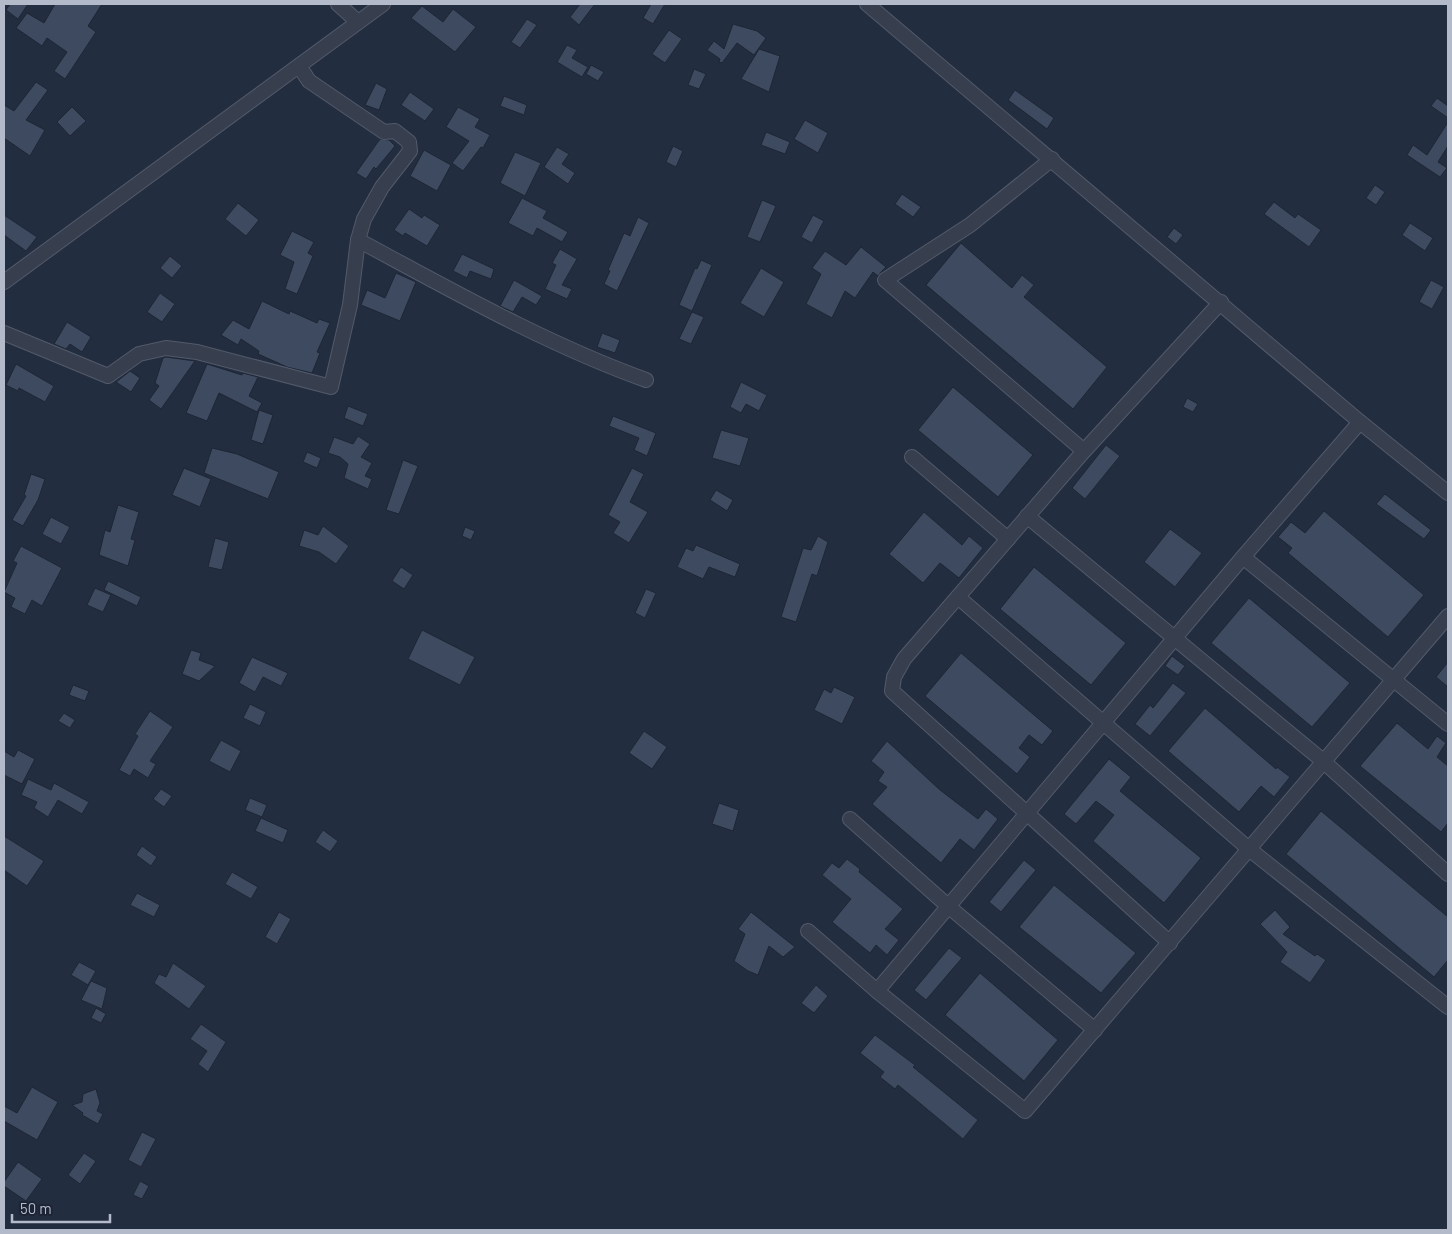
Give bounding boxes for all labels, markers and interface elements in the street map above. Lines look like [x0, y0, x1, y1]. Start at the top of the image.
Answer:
scale bar [12, 1192, 110, 1224]
text: 50 m [20, 1199, 52, 1217]

